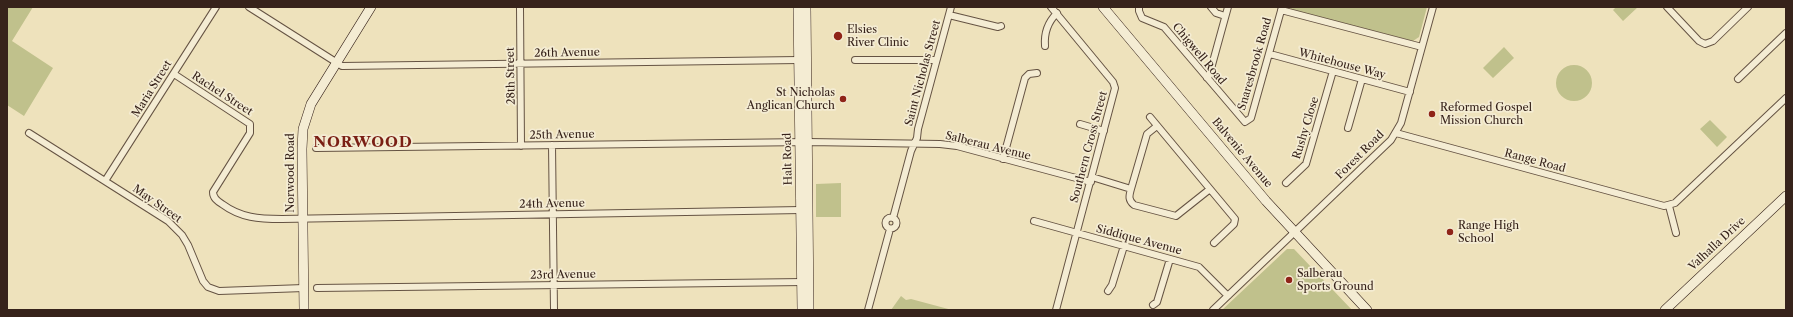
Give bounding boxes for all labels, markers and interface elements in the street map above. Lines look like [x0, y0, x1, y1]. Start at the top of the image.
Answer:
street label: Snaresbrook Road [1235, 16, 1275, 112]
street label: Saint Nicholas Street [903, 19, 943, 127]
street label: Chigwell Road [1169, 21, 1229, 87]
place label: Elsies River Clinic [847, 23, 909, 49]
marker: Elsies River Clinic [832, 30, 844, 42]
street label: 26th Avenue [534, 46, 600, 60]
street label: Whitehouse Way [1297, 46, 1387, 82]
street label: 28th Street [504, 47, 518, 105]
street label: Maria Street [129, 58, 175, 120]
street label: Rachel Street [189, 69, 255, 119]
place label: St Nicholas Anglican Church [747, 86, 835, 112]
street label: Southern Cross Street [1068, 90, 1110, 204]
marker: St Nicholas Anglican Church [838, 94, 848, 104]
street label: Rushy Close [1290, 95, 1322, 161]
place label: Reformed Gospel Mission Church [1440, 101, 1532, 127]
marker: Reformed Gospel Mission Church [1427, 109, 1437, 119]
street label: Balvenie Avenue [1209, 115, 1275, 191]
street label: 25th Avenue [529, 128, 595, 142]
street label: Forest Road [1333, 128, 1387, 182]
street label: Salberau Avenue [944, 129, 1032, 163]
street label: Norwood Road [284, 133, 298, 213]
street label: Halt Road [781, 133, 795, 185]
district label: NORWOOD [313, 134, 413, 152]
street label: Range Road [1503, 147, 1567, 175]
street label: May Street [130, 182, 184, 226]
street label: 24th Avenue [519, 197, 585, 211]
street label: Valhalla Drive [1686, 214, 1748, 274]
place label: Range High School [1458, 219, 1519, 245]
street label: Siddique Avenue [1095, 222, 1183, 258]
marker: Range High School [1445, 227, 1455, 237]
place label: Salberau Sports Ground [1297, 267, 1374, 293]
street label: 23rd Avenue [530, 268, 596, 282]
marker: Salberau Sports Ground [1284, 275, 1294, 285]

